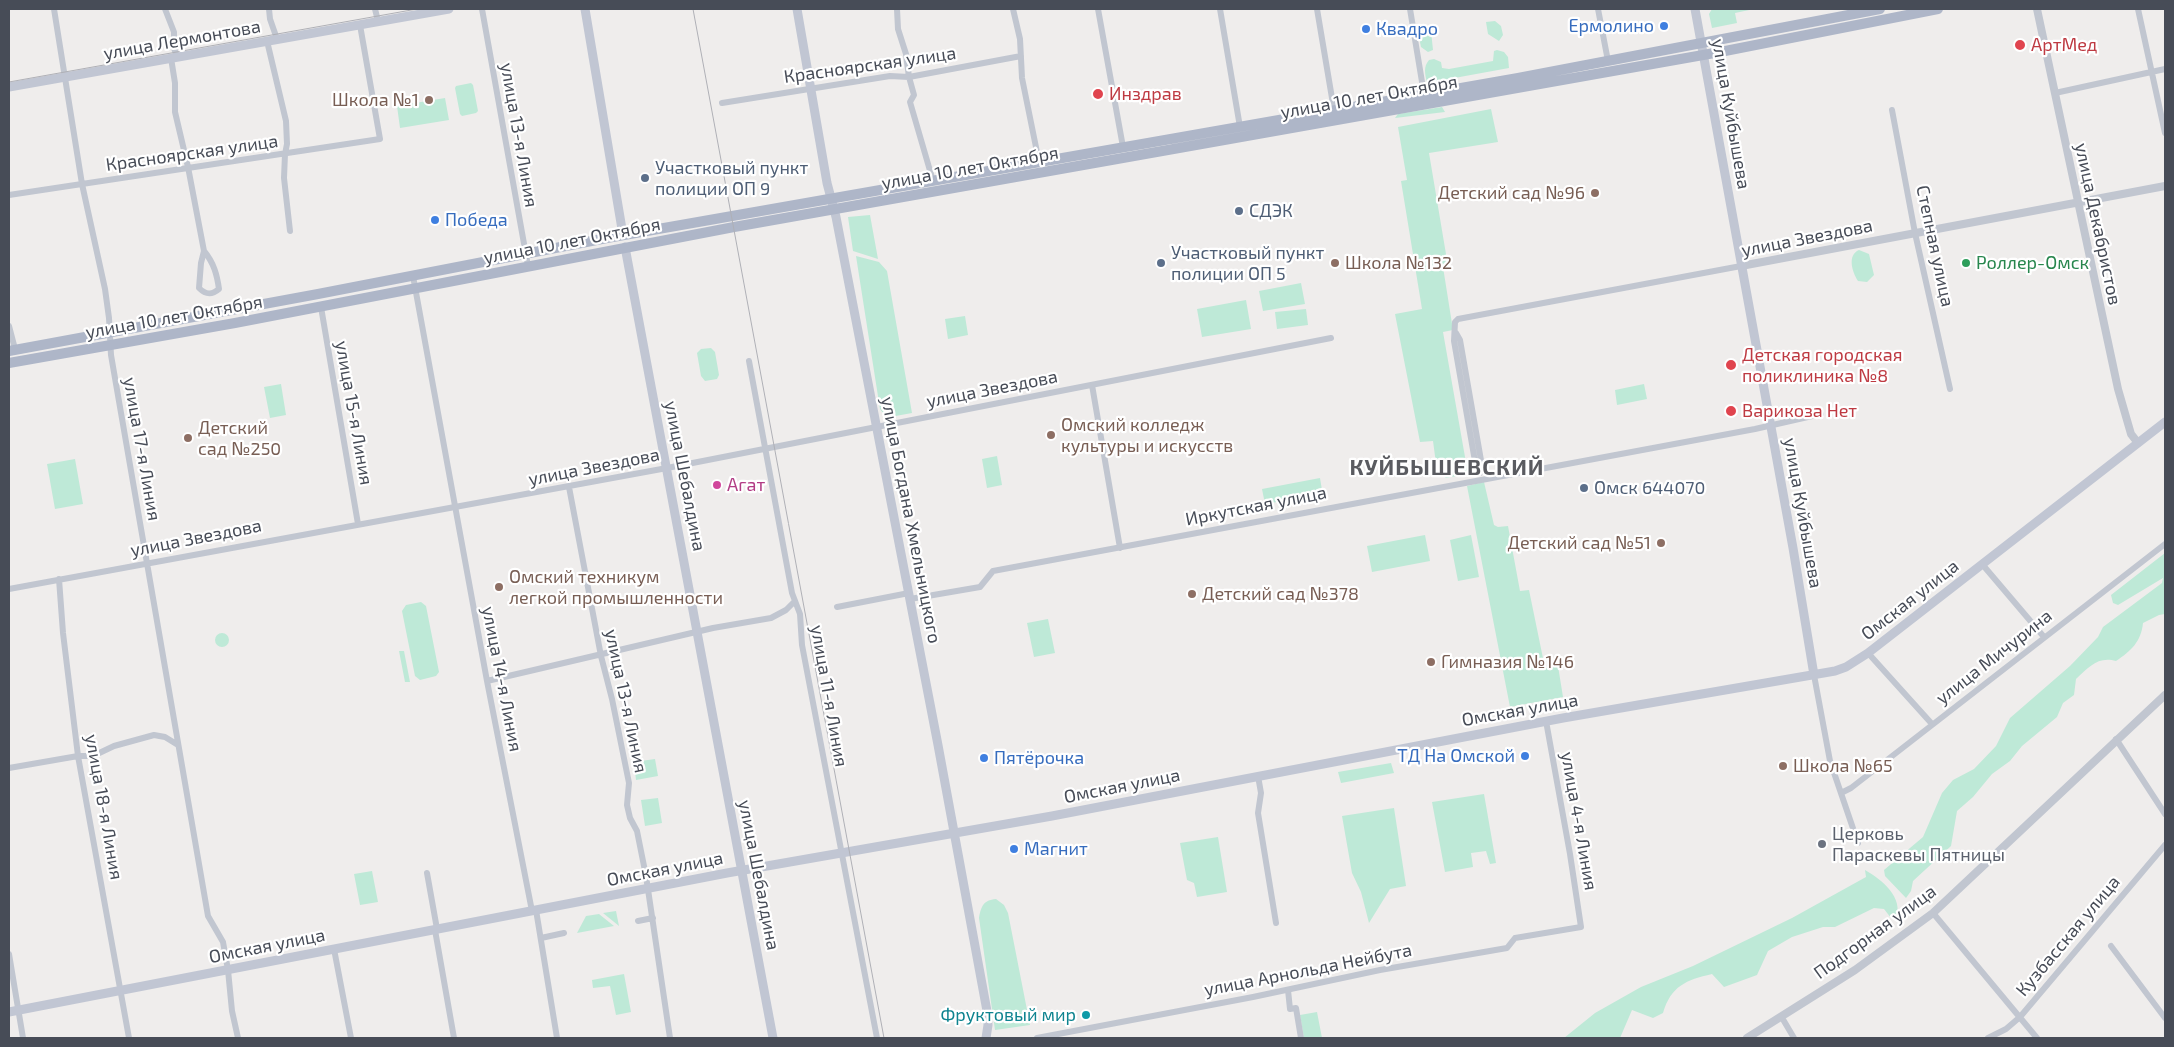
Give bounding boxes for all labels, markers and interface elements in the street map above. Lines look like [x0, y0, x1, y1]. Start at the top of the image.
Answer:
place label: Ермолино [1568, 15, 1654, 37]
street label: улица Лермонтова [102, 16, 262, 64]
place label: Квадро [1376, 18, 1438, 40]
marker: Ермолино [1658, 20, 1670, 32]
marker: Квадро [1360, 23, 1372, 35]
place label: АртМед [2031, 34, 2097, 56]
street label: улица Куйбышева [1707, 37, 1755, 191]
marker: АртМед [2013, 38, 2027, 52]
street label: Красноярская улица [783, 42, 957, 88]
street label: улица 13-я Линия [496, 61, 542, 209]
street label: улица 10 лет Октября [1279, 71, 1459, 123]
place label: Инздрав [1109, 83, 1182, 105]
marker: Инздрав [1091, 87, 1105, 101]
place label: Школа №1 [332, 89, 419, 111]
marker: Школа №1 [423, 94, 435, 106]
street label: Красноярская улица [105, 130, 279, 176]
street label: улица Декабристов [2070, 141, 2126, 307]
street label: улица 10 лет Октября [880, 142, 1060, 194]
place label: Участковый пункт полиции ОП 9 [655, 157, 808, 200]
marker: Участковый пункт полиции ОП 9 [639, 172, 651, 184]
place label: Детский сад №96 [1438, 182, 1585, 204]
street label: Степная улица [1912, 183, 1958, 309]
marker: Детский сад №96 [1589, 187, 1601, 199]
place label: СДЭК [1249, 200, 1293, 222]
marker: СДЭК [1233, 205, 1245, 217]
place label: Победа [445, 209, 508, 231]
street label: улица 10 лет Октября [482, 213, 662, 269]
marker: Победа [429, 214, 441, 226]
street label: улица Звездова [1739, 215, 1875, 261]
place label: Участковый пункт полиции ОП 5 [1171, 242, 1324, 284]
place label: Школа №132 [1345, 252, 1452, 274]
place label: Роллер-Омск [1976, 252, 2089, 274]
marker: Участковый пункт полиции ОП 5 [1155, 257, 1167, 269]
marker: Школа №132 [1329, 257, 1341, 269]
marker: Роллер-Омск [1960, 257, 1972, 269]
street label: улица 10 лет Октября [84, 291, 264, 343]
street label: улица 15-я Линия [331, 339, 377, 487]
place label: Детская городская поликлиника №8 [1742, 344, 1902, 386]
marker: Детская городская поликлиника №8 [1724, 358, 1738, 372]
street label: улица Звездова [924, 366, 1060, 412]
street label: улица 17-я Линия [119, 376, 165, 522]
street label: улица Богдана Хмельницкого [876, 395, 946, 645]
street label: улица Шебалдина [660, 399, 710, 553]
place label: Варикоза Нет [1742, 400, 1857, 422]
marker: Варикоза Нет [1724, 404, 1738, 418]
place label: Омский колледж культуры и искусств [1061, 414, 1233, 456]
place label: Детский сад №250 [198, 417, 281, 459]
marker: Омский колледж культуры и искусств [1045, 429, 1057, 441]
marker: Детский сад №250 [182, 432, 194, 444]
street label: улица Куйбышева [1779, 436, 1827, 590]
street label: улица Звездова [526, 444, 662, 490]
district label: КУЙБЫШЕВСКИЙ [1348, 455, 1546, 481]
place label: Агат [727, 474, 765, 496]
place label: Омск 644070 [1594, 477, 1705, 499]
marker: Агат [711, 479, 723, 491]
street label: Иркутская улица [1184, 482, 1328, 530]
marker: Омск 644070 [1578, 482, 1590, 494]
street label: улица Звездова [128, 515, 264, 561]
place label: Детский сад №51 [1507, 532, 1651, 554]
marker: Детский сад №51 [1655, 537, 1667, 549]
street label: Омская улица [1857, 555, 1963, 645]
place label: Омский техникум легкой промышленности [509, 566, 723, 608]
marker: Омский техникум легкой промышленности [493, 581, 505, 593]
place label: Детский сад №378 [1202, 583, 1359, 605]
marker: Детский сад №378 [1186, 588, 1198, 600]
street label: улица 14-я Линия [477, 605, 527, 753]
street label: улица Мичурина [1932, 605, 2056, 709]
street label: улица 11-я Линия [806, 623, 852, 769]
street label: улица 13-я Линия [600, 627, 652, 775]
place label: Гимназия №146 [1441, 651, 1574, 673]
marker: Гимназия №146 [1425, 656, 1437, 668]
street label: Омская улица [1460, 689, 1580, 731]
street label: улица 18-я Линия [81, 733, 127, 881]
place label: ТД На Омской [1397, 745, 1515, 767]
place label: Пятёрочка [994, 747, 1084, 769]
marker: ТД На Омской [1519, 750, 1531, 762]
street label: улица 4-я Линия [1556, 750, 1602, 892]
marker: Пятёрочка [978, 752, 990, 764]
place label: Школа №65 [1793, 755, 1893, 777]
marker: Школа №65 [1777, 760, 1789, 772]
street label: Омская улица [1062, 764, 1182, 808]
street label: улица Шебалдина [734, 798, 784, 952]
place label: Церковь Параскевы Пятницы [1832, 823, 2005, 866]
place label: Магнит [1024, 838, 1088, 860]
marker: Церковь Параскевы Пятницы [1816, 838, 1828, 850]
marker: Магнит [1008, 843, 1020, 855]
street label: Омская улица [605, 847, 725, 891]
street label: Кузбасская улица [2011, 871, 2125, 1001]
street label: Подгорная улица [1810, 880, 1940, 984]
street label: Омская улица [207, 924, 327, 968]
street label: улица Арнольда Нейбута [1202, 939, 1414, 1001]
place label: Фруктовый мир [941, 1004, 1076, 1026]
marker: Фруктовый мир [1080, 1009, 1092, 1021]

